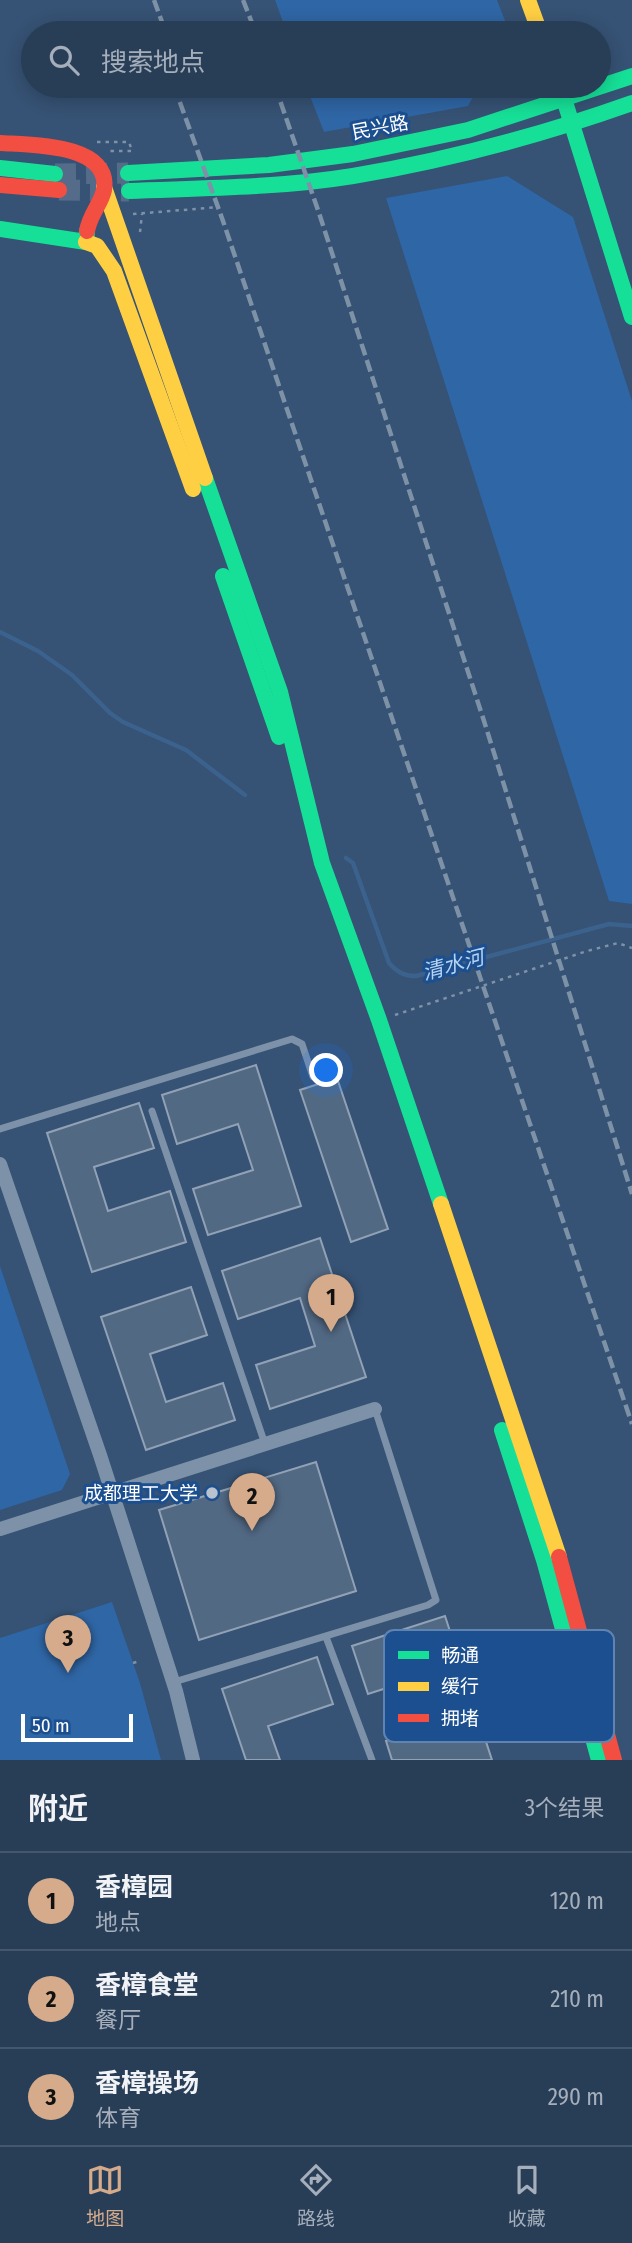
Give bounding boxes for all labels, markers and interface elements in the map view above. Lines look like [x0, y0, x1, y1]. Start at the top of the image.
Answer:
search box [21, 21, 611, 98]
icon: search [45, 41, 83, 79]
text: 搜索地点 [101, 47, 205, 78]
street label: 民兴路 [350, 111, 410, 144]
water label: 清水河 [419, 943, 491, 986]
your location [309, 1053, 343, 1087]
pin: 1 [308, 1274, 354, 1332]
pin: 2 [229, 1473, 275, 1531]
place label: 成都理工大学 [84, 1482, 198, 1505]
marker: 成都理工大学 [204, 1485, 220, 1501]
pin: 3 [45, 1615, 91, 1673]
legend [384, 1630, 614, 1742]
text: 畅通 [441, 1644, 479, 1667]
text: 缓行 [441, 1675, 479, 1698]
text: 拥堵 [441, 1707, 479, 1730]
scale bar [21, 1711, 133, 1743]
text: 50 m [32, 1714, 70, 1737]
text: 附近 [28, 1791, 88, 1827]
text: 3个结果 [525, 1794, 604, 1822]
text: 香樟园 [95, 1872, 173, 1903]
text: 1 [46, 1887, 56, 1915]
text: 120 m [550, 1887, 604, 1915]
text: 地点 [95, 1908, 141, 1936]
text: 香樟食堂 [95, 1970, 199, 2001]
text: 2 [46, 1985, 56, 2013]
text: 210 m [550, 1985, 604, 2013]
text: 餐厅 [95, 2006, 141, 2034]
text: 香樟操场 [95, 2068, 199, 2099]
text: 3 [46, 2083, 56, 2111]
text: 290 m [548, 2083, 604, 2111]
text: 体育 [95, 2104, 141, 2132]
tab: 地图 [86, 2161, 124, 2230]
tab: 路线 [297, 2161, 335, 2230]
tab: 收藏 [508, 2161, 546, 2230]

